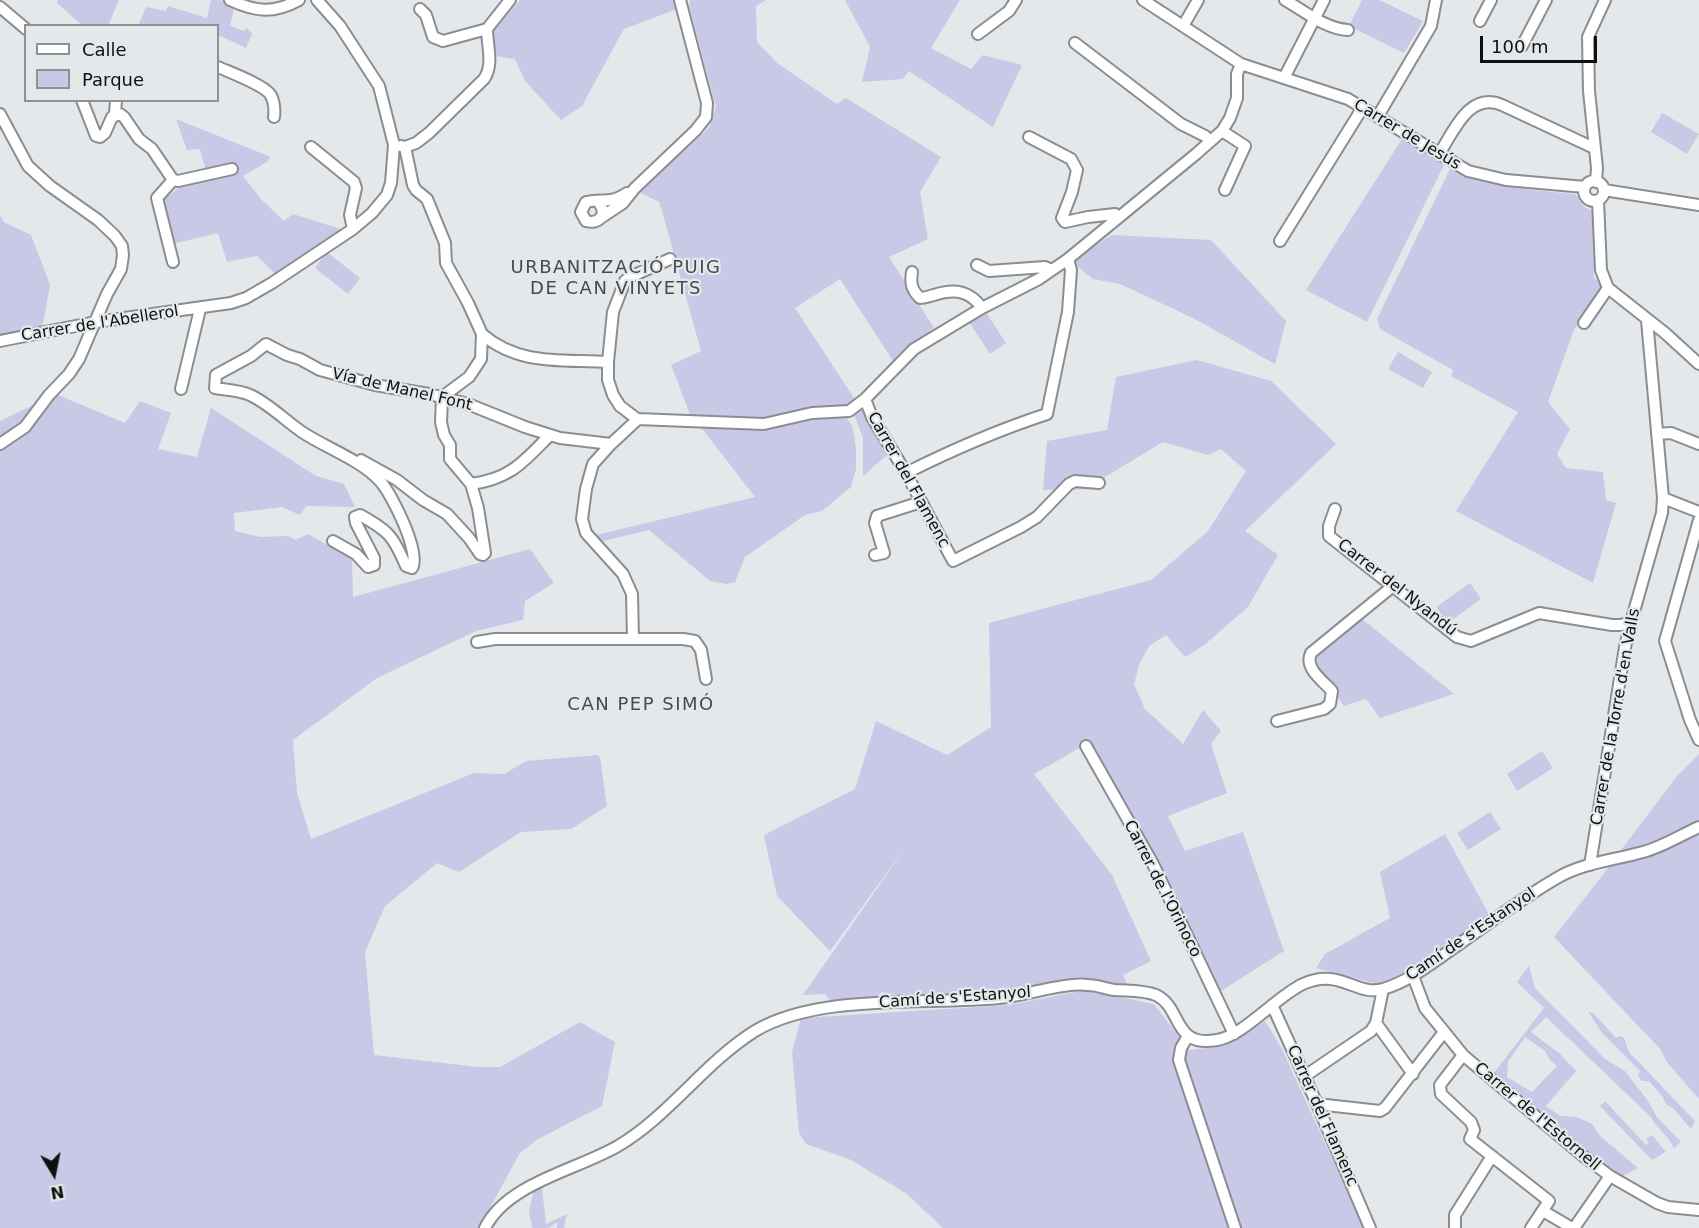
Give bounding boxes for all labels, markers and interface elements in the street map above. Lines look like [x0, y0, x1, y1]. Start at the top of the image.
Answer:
legend [24, 24, 219, 102]
scale bar [1483, 24, 1600, 62]
text: 100 m [1491, 36, 1549, 57]
text: Calle [82, 39, 127, 60]
text: Parque [82, 69, 144, 90]
street label: Carrer de Jesús [1350, 95, 1464, 175]
district label: URBANITZACIÓ PUIG DE CAN VINYETS [511, 257, 721, 300]
street label: Carrer de l'Abellerol [20, 302, 180, 346]
street label: Vía de Manel Font [330, 365, 474, 415]
street label: Carrer del Flamenc [863, 409, 953, 551]
street label: Carrer del Nyandú [1333, 535, 1461, 641]
street label: Carrer de la Torre d'en Valls [1587, 607, 1645, 827]
district label: CAN PEP SIMÓ [567, 694, 715, 716]
street label: Carrer de l'Orinoco [1119, 817, 1205, 961]
street label: Camí de s'Estanyol [1403, 884, 1539, 986]
street label: Camí de s'Estanyol [878, 983, 1032, 1013]
street label: Carrer del Flamenc [1282, 1043, 1362, 1189]
street label: Carrer de l'Estornell [1470, 1059, 1604, 1175]
north arrow [24, 1144, 84, 1204]
text: N [49, 1182, 65, 1203]

